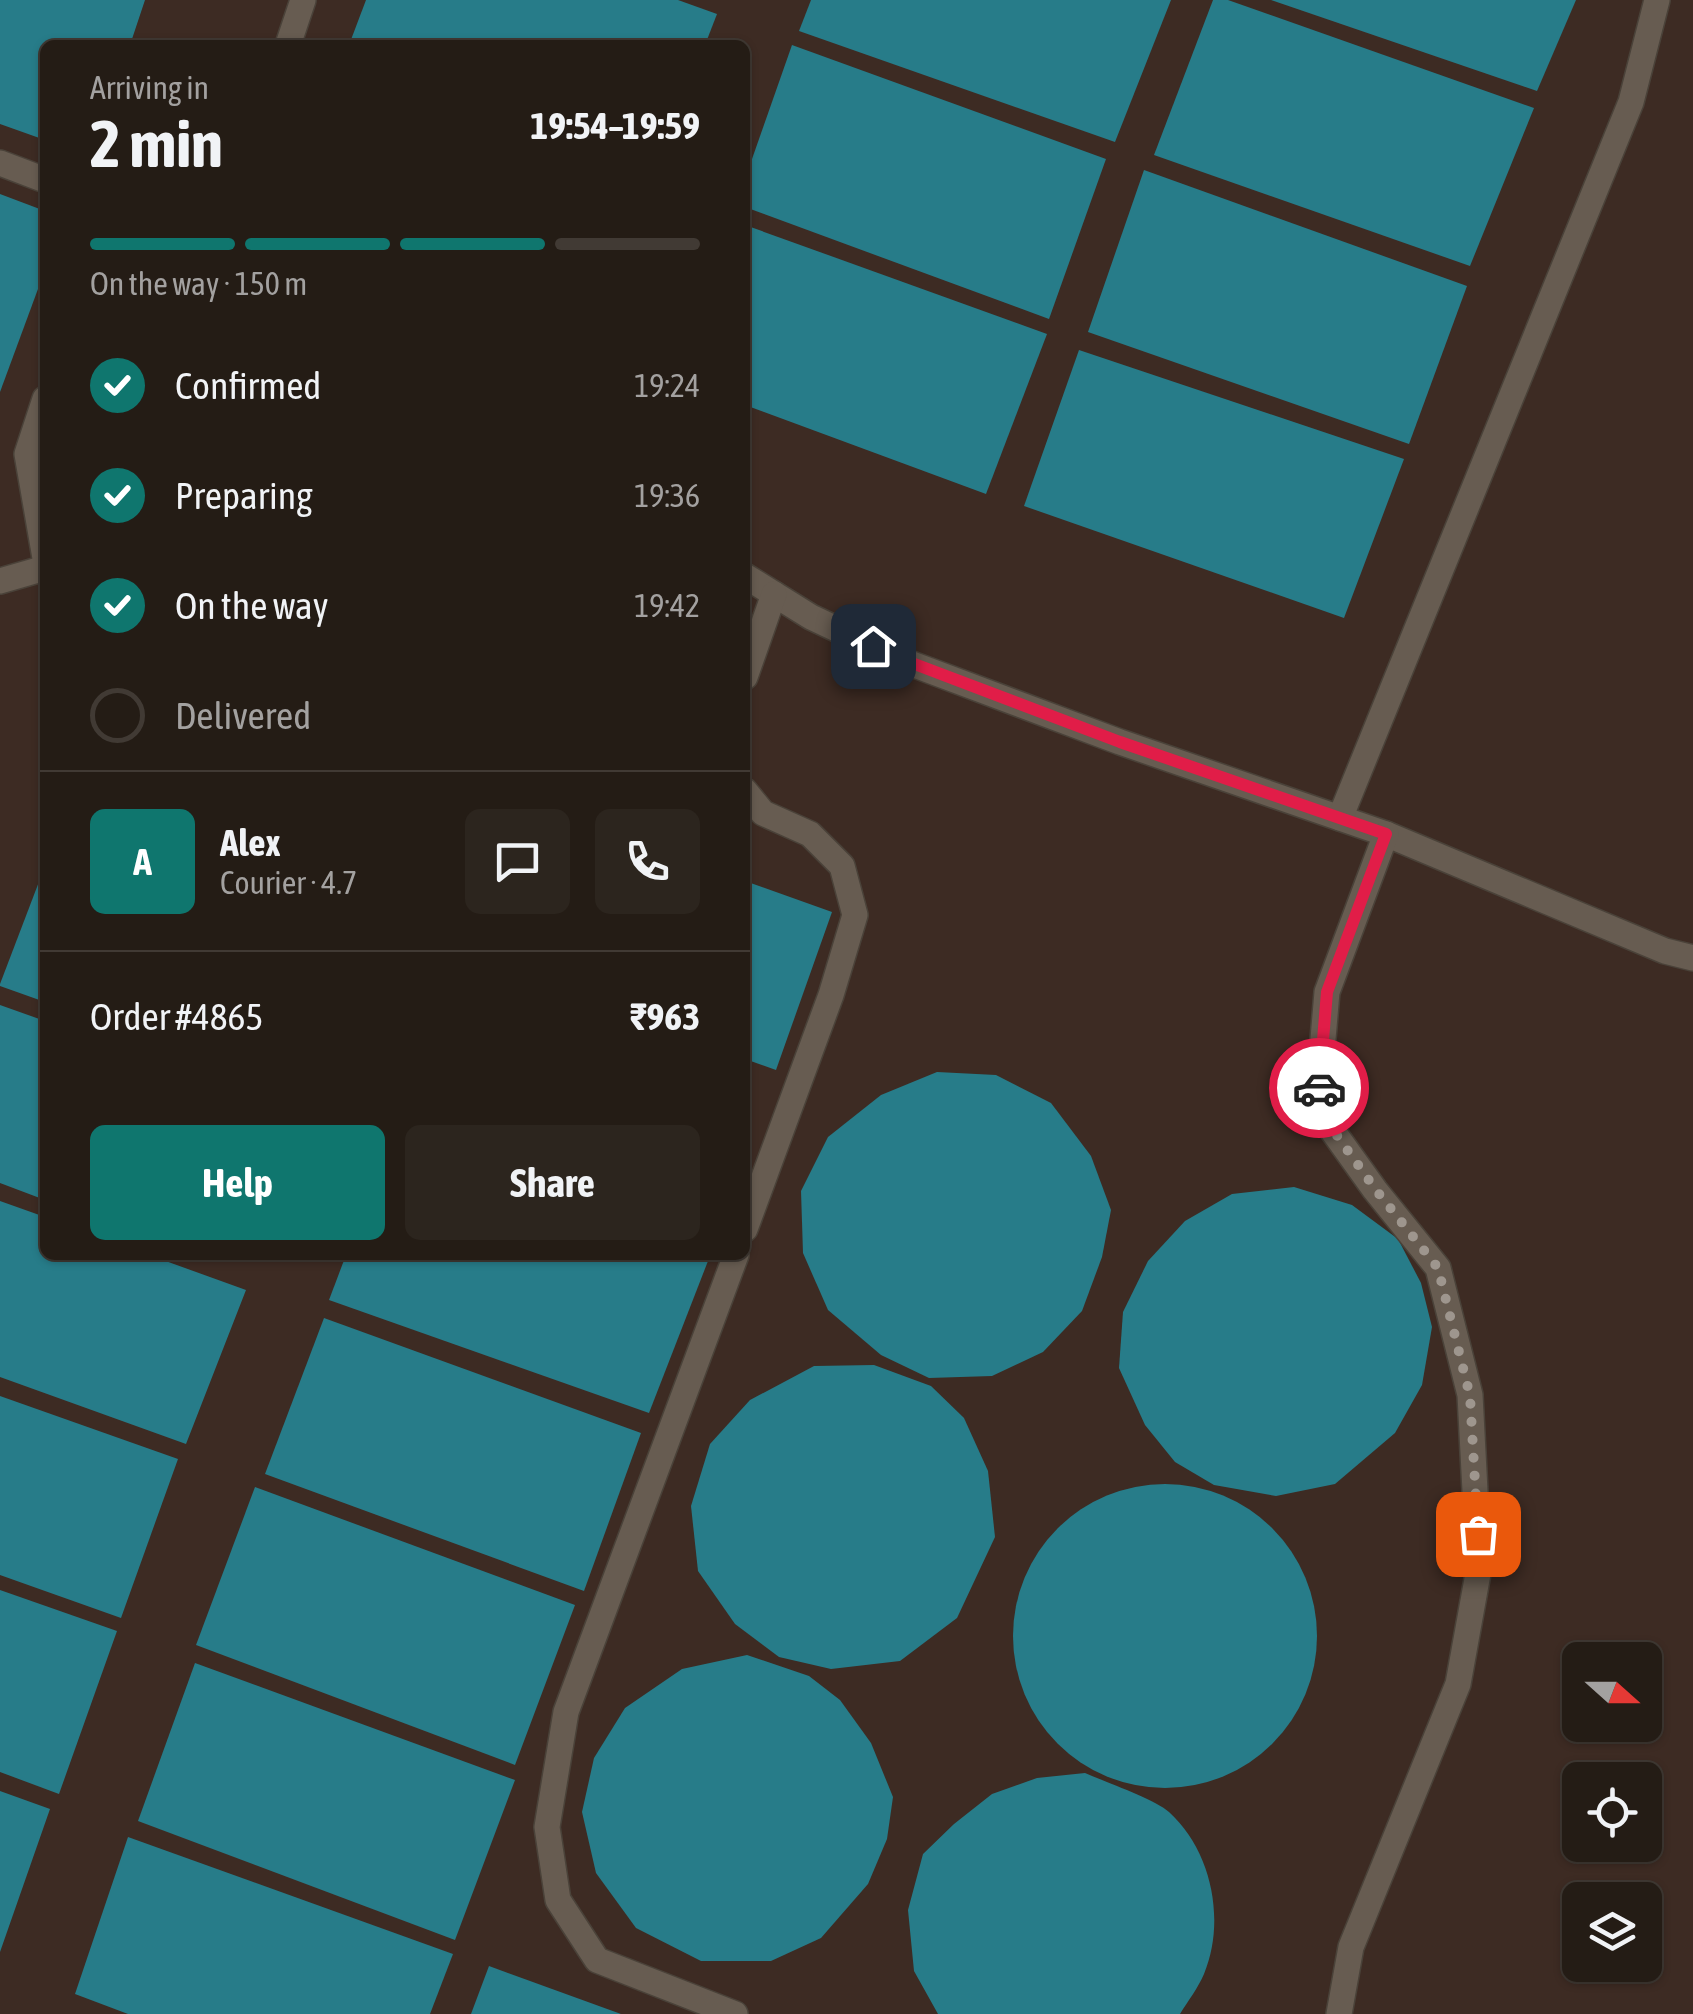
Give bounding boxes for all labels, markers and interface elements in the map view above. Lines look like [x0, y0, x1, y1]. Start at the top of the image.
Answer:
text: Arriving in [90, 69, 209, 106]
text: 19:54–19:59 [530, 104, 700, 147]
text: 2 min [90, 106, 223, 181]
text: On the way · 150 m [90, 265, 307, 302]
icon: check [90, 358, 145, 413]
text: Confirmed [175, 364, 321, 407]
text: 19:24 [634, 367, 700, 404]
icon: check [90, 468, 145, 523]
text: Preparing [175, 474, 313, 517]
text: 19:36 [634, 477, 700, 514]
icon: check [90, 578, 145, 633]
text: On the way [175, 584, 328, 627]
text: 19:42 [634, 587, 700, 624]
pin [831, 604, 916, 689]
icon: home [846, 619, 901, 674]
text: Delivered [175, 694, 311, 737]
button: chat [465, 809, 570, 914]
button: phone [595, 809, 700, 914]
text: Alex [220, 821, 281, 864]
text: A [133, 840, 152, 883]
text: Courier · 4.7 [220, 864, 357, 901]
text: Order #4865 [90, 995, 263, 1038]
text: ₹963 [630, 995, 700, 1038]
courier [1269, 1038, 1369, 1138]
icon: car [1292, 1061, 1347, 1116]
button: Help [90, 1125, 385, 1240]
button: Share [405, 1125, 700, 1240]
pin [1436, 1492, 1521, 1577]
icon: bag [1451, 1507, 1506, 1562]
north arrow [1562, 1642, 1662, 1742]
map controls [1562, 1642, 1662, 1982]
button: locate [1562, 1762, 1662, 1862]
button: layers [1562, 1882, 1662, 1982]

